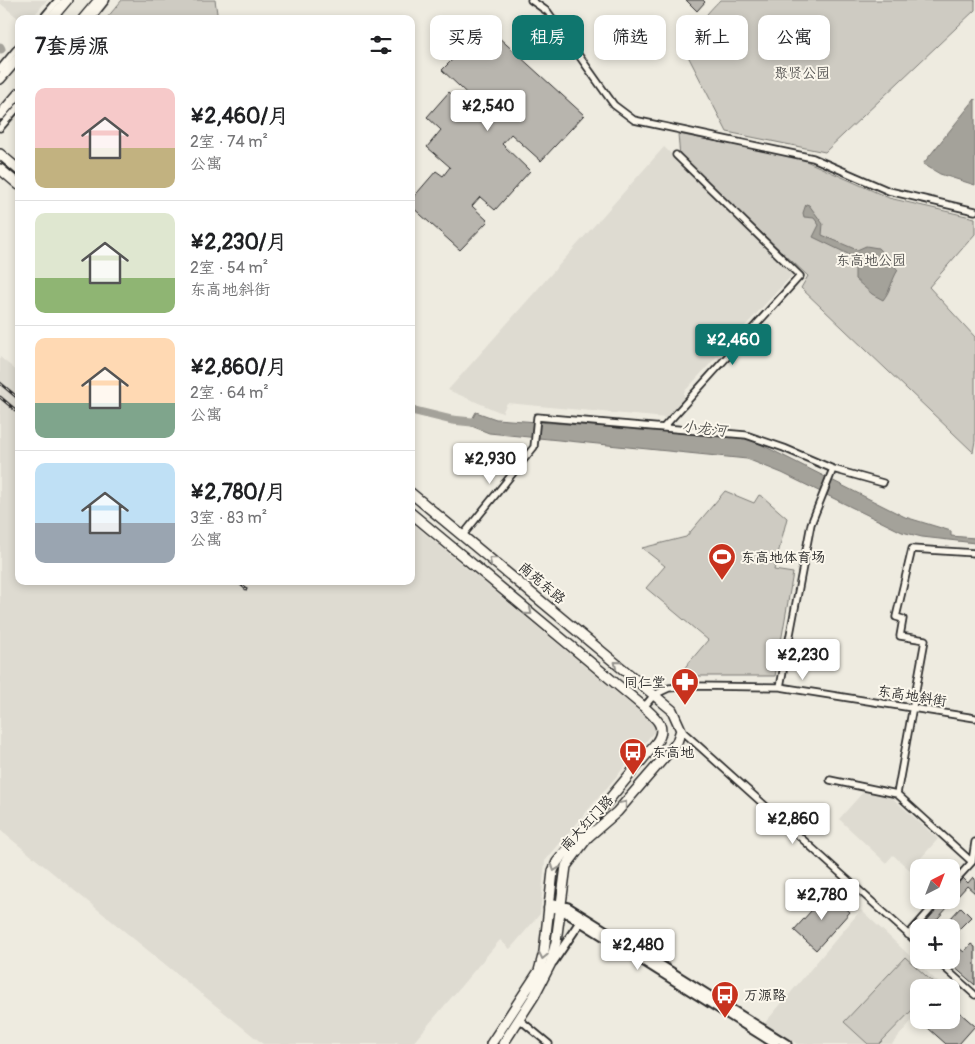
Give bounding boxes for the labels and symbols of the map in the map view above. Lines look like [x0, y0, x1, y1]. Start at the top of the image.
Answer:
park label: 聚贤公园 [774, 65, 830, 82]
pin: ¥2,540 [447, 90, 529, 132]
park label: 东高地公园 [836, 252, 906, 269]
pin: ¥2,460 [692, 324, 774, 366]
water label: 小龙河 [681, 417, 730, 441]
pin: ¥2,930 [449, 442, 531, 485]
sports icon: 东高地体育场 [707, 542, 737, 581]
place label: 东高地体育场 [741, 549, 825, 566]
one-way arrow [489, 557, 498, 565]
street label: 南苑东路 [515, 558, 569, 608]
one-way arrow [524, 606, 533, 615]
pin: ¥2,230 [762, 638, 844, 681]
one-way arrow [614, 661, 623, 669]
pharmacy icon: 同仁堂 [670, 667, 700, 706]
place label: 同仁堂 [624, 674, 666, 691]
street label: 东高地斜街 [876, 682, 948, 710]
bus stop icon: 东高地 [618, 737, 648, 776]
place label: 东高地 [652, 744, 694, 761]
street label: 南大红门路 [557, 792, 617, 854]
one-way arrow [618, 800, 627, 809]
pin: ¥2,860 [752, 802, 834, 845]
north arrow [910, 859, 960, 909]
one-way arrow [551, 863, 561, 872]
pin: ¥2,780 [781, 878, 863, 921]
pin: ¥2,480 [597, 928, 679, 971]
one-way arrow [538, 952, 548, 961]
bus stop icon: 万源路 [710, 980, 740, 1019]
place label: 万源路 [744, 987, 786, 1004]

